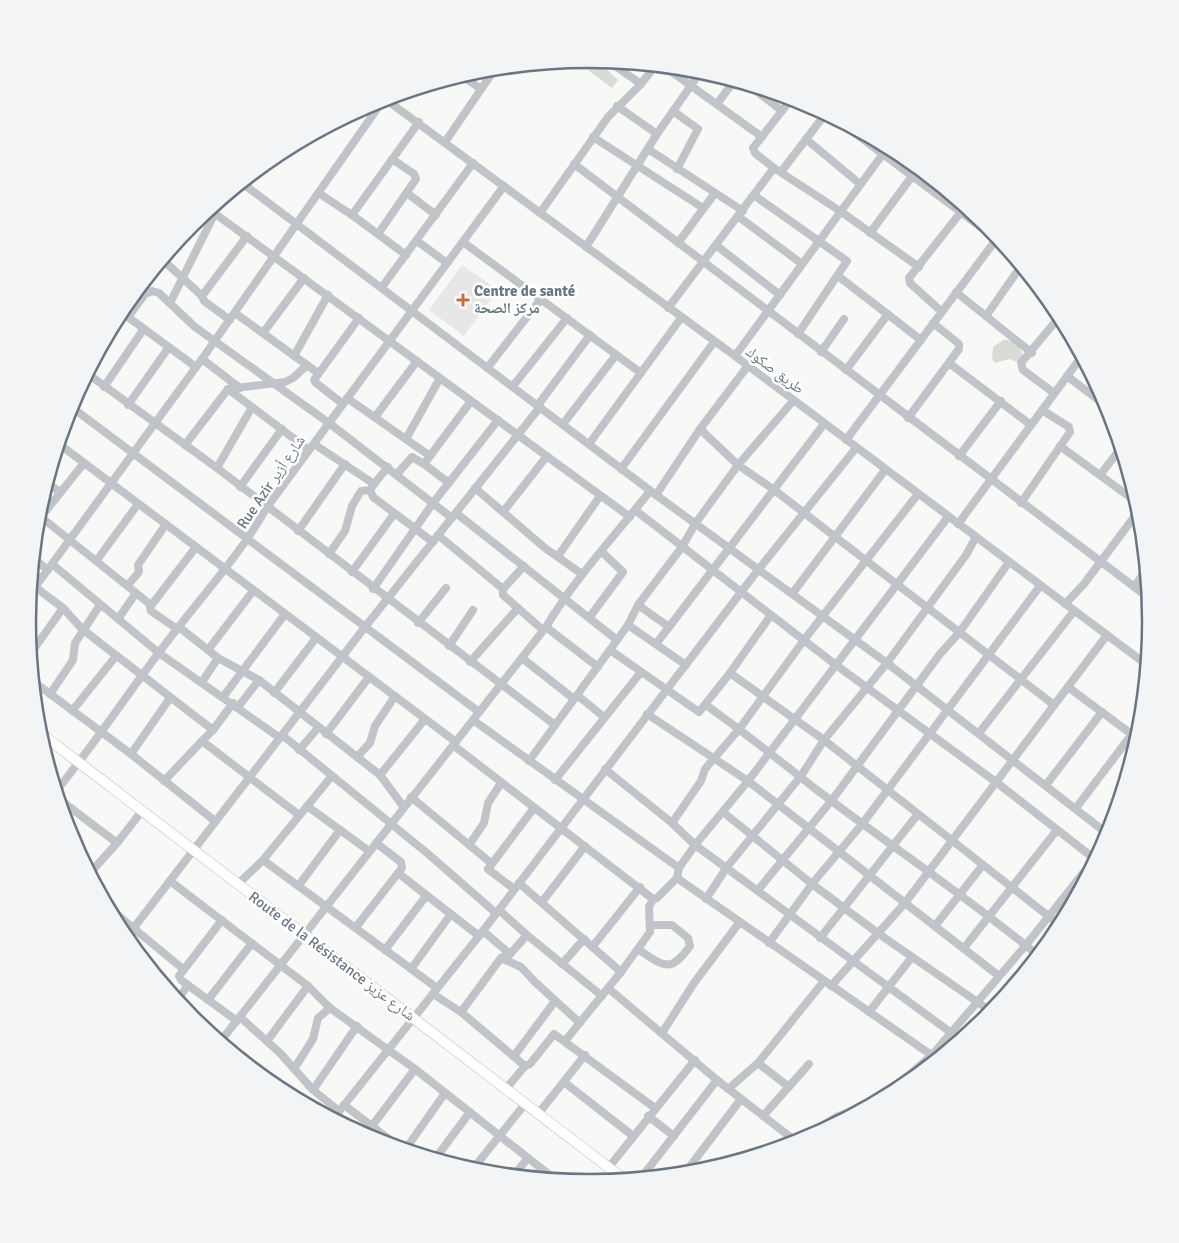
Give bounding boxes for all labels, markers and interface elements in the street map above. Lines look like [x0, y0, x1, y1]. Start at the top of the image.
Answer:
place label: Centre de santé مركز الصحة [474, 282, 575, 317]
marker: Centre de santé مركز الصحة [456, 293, 470, 307]
street label: طريق صكوك [742, 342, 808, 399]
street label: Rue Azir شارع أزير [233, 432, 310, 533]
street label: Route de la Résistance شارع عزيز [245, 887, 419, 1025]

